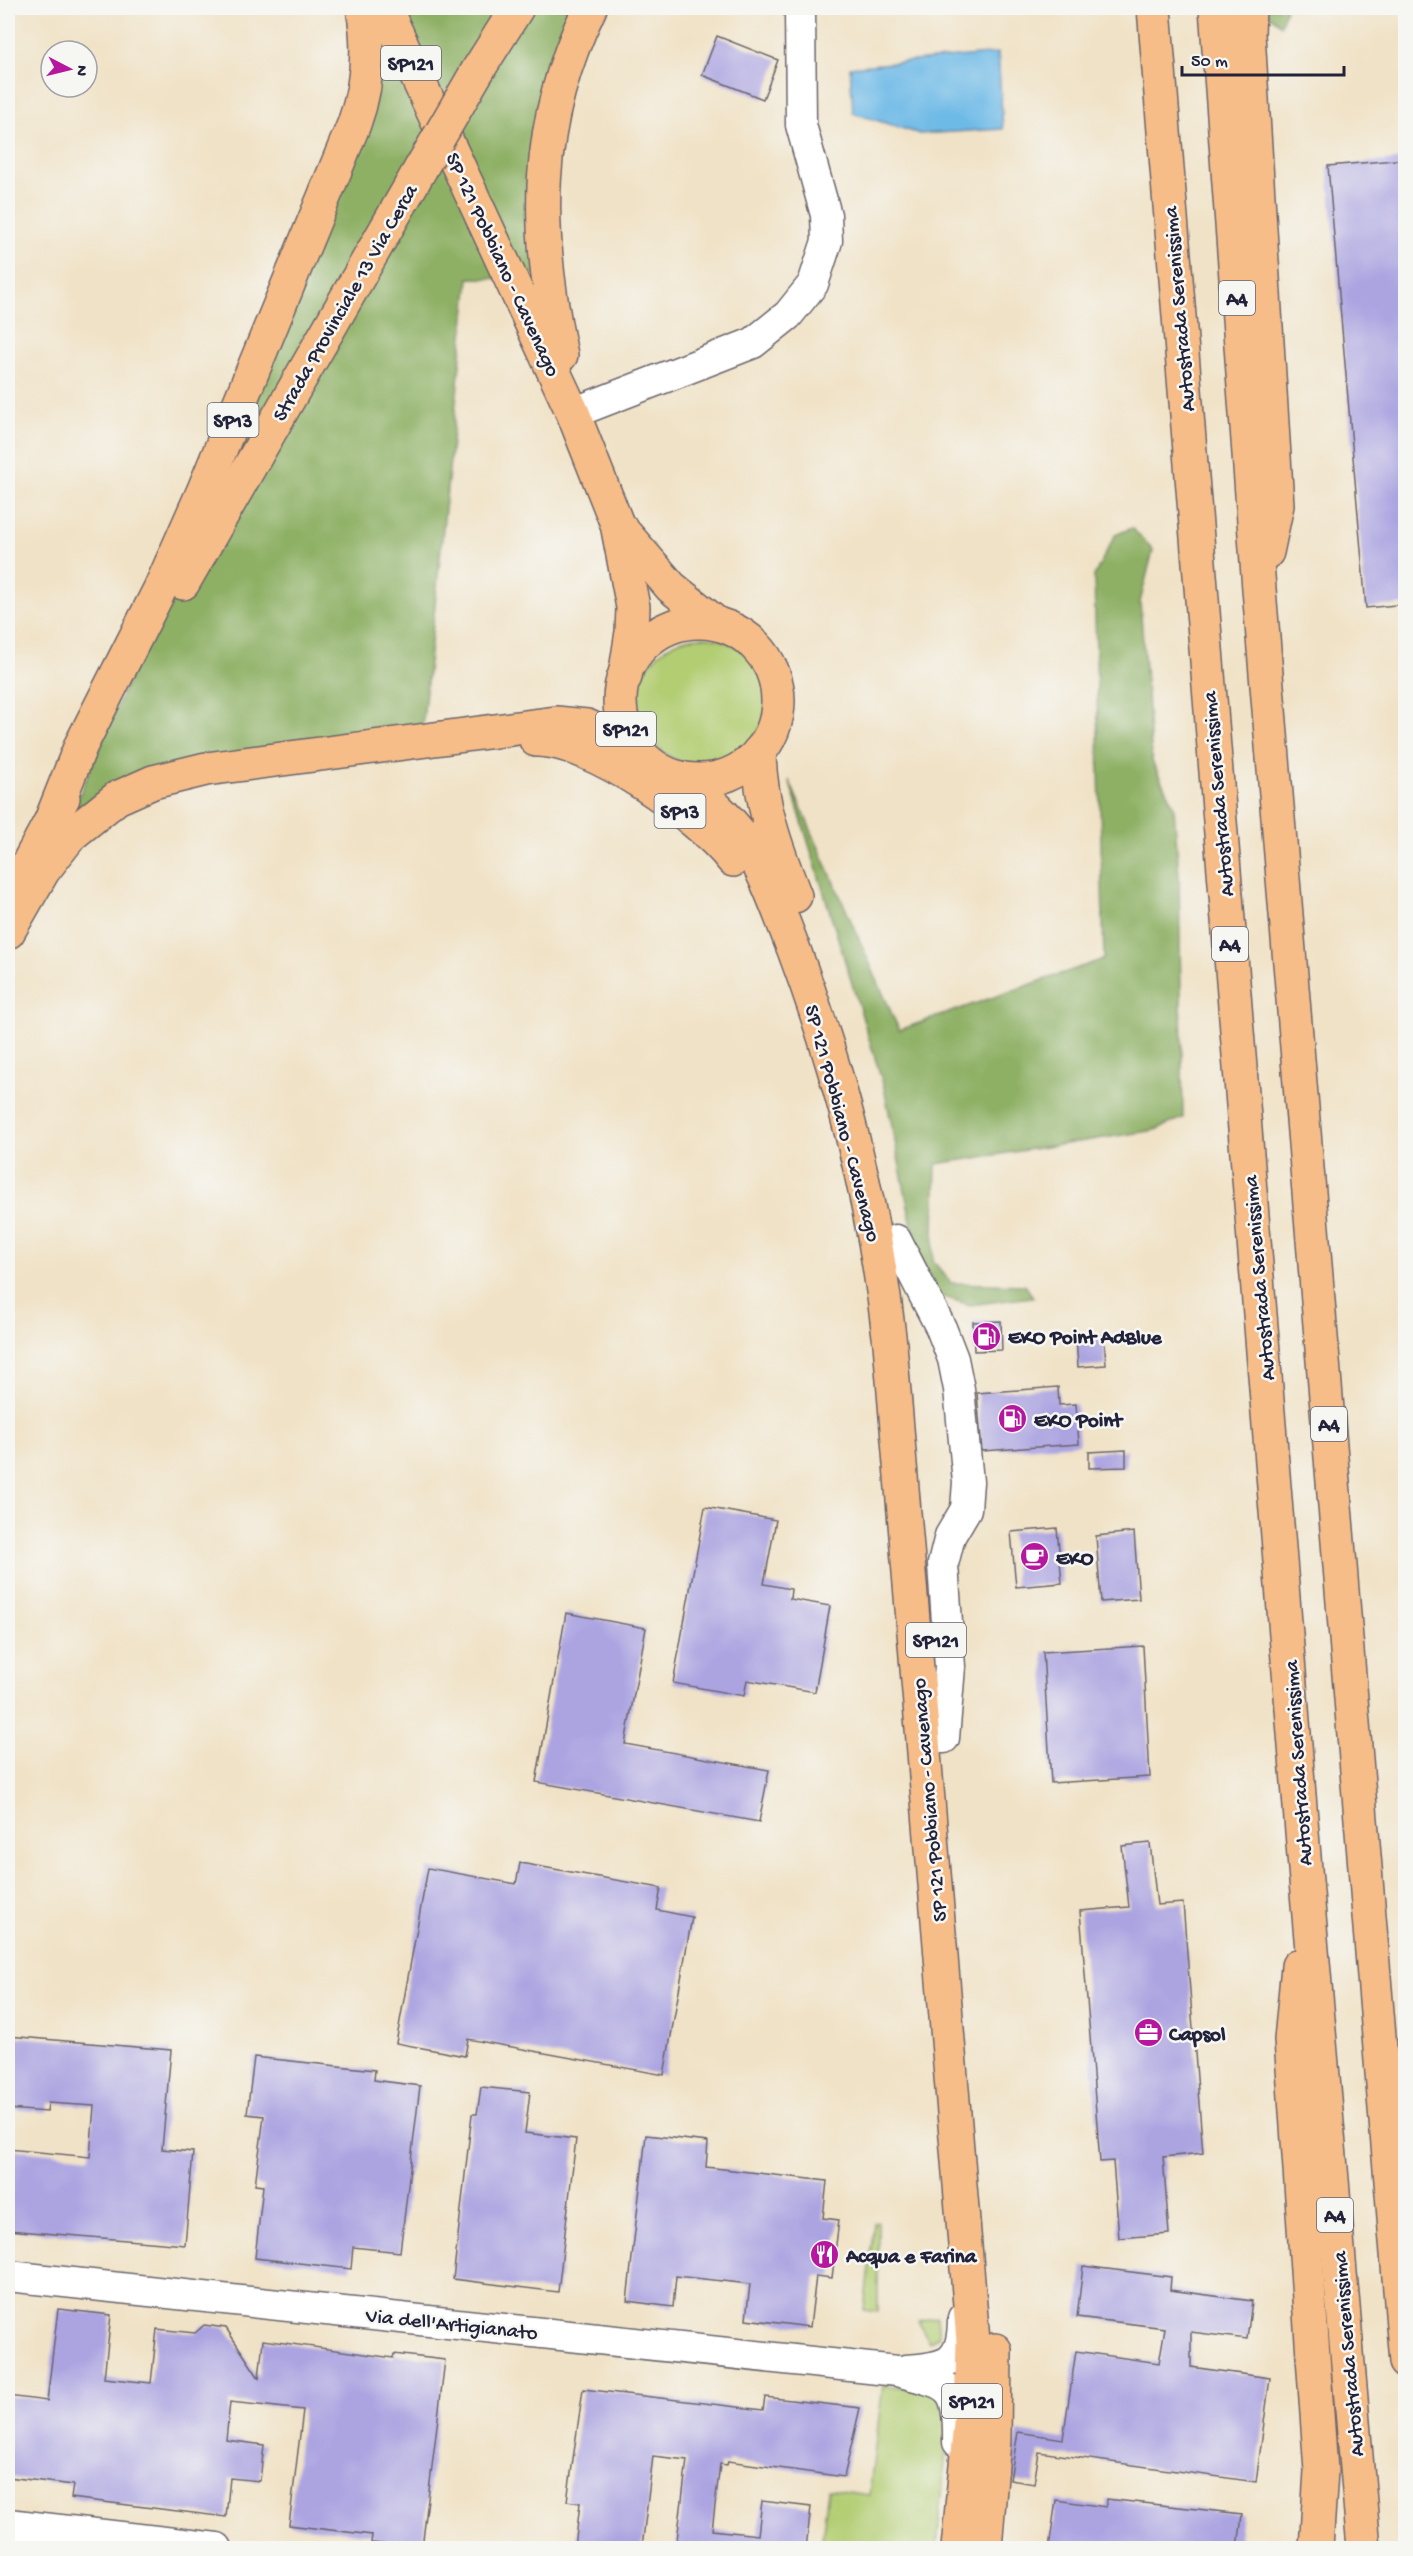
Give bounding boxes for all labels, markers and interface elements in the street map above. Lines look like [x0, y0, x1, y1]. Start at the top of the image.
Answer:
north arrow [39, 39, 99, 99]
scale bar [1182, 39, 1344, 77]
road number: SP121 [381, 46, 441, 80]
text: 50 m [1191, 52, 1228, 73]
text: N [70, 64, 90, 77]
street label: SP 121 Pobbiano - Cavenago [438, 149, 564, 382]
street label: Strada Provinciale 13 Via Cerca [269, 180, 426, 427]
street label: Autostrada Serenissima [1160, 204, 1203, 412]
road number: A4 [1219, 281, 1255, 315]
road number: SP13 [208, 403, 258, 437]
street label: Autostrada Serenissima [1199, 689, 1242, 897]
road number: SP121 [596, 712, 656, 746]
road number: SP13 [654, 794, 706, 828]
road number: A4 [1212, 927, 1248, 961]
street label: SP 121 Pobbiano - Cavenago [797, 1003, 884, 1245]
street label: Autostrada Serenissima [1240, 1173, 1283, 1381]
fuel station icon: EKO Point AdBlue [971, 1320, 1003, 1352]
place label: EKO Point AdBlue [1008, 1327, 1163, 1352]
fuel station icon: EKO Point [997, 1403, 1029, 1435]
road number: A4 [1311, 1407, 1347, 1441]
place label: EKO Point [1034, 1410, 1124, 1435]
cafe icon: EKO [1019, 1541, 1051, 1573]
place label: EKO [1056, 1548, 1094, 1573]
road number: SP121 [906, 1623, 966, 1657]
street label: Autostrada Serenissima [1281, 1658, 1320, 1866]
street label: SP 121 Pobbiano - Cavenago [908, 1677, 955, 1923]
office icon: Capsol [1132, 2017, 1164, 2049]
place label: Capsol [1168, 2024, 1226, 2049]
road number: A4 [1317, 2198, 1353, 2232]
restaurant icon: Acqua e Farina [809, 2239, 841, 2271]
place label: Acqua e Farina [845, 2246, 978, 2271]
street label: Autostrada Serenissima [1329, 2249, 1372, 2457]
street label: Via dell'Artigianato [363, 2305, 539, 2348]
road number: SP121 [942, 2384, 1002, 2418]

